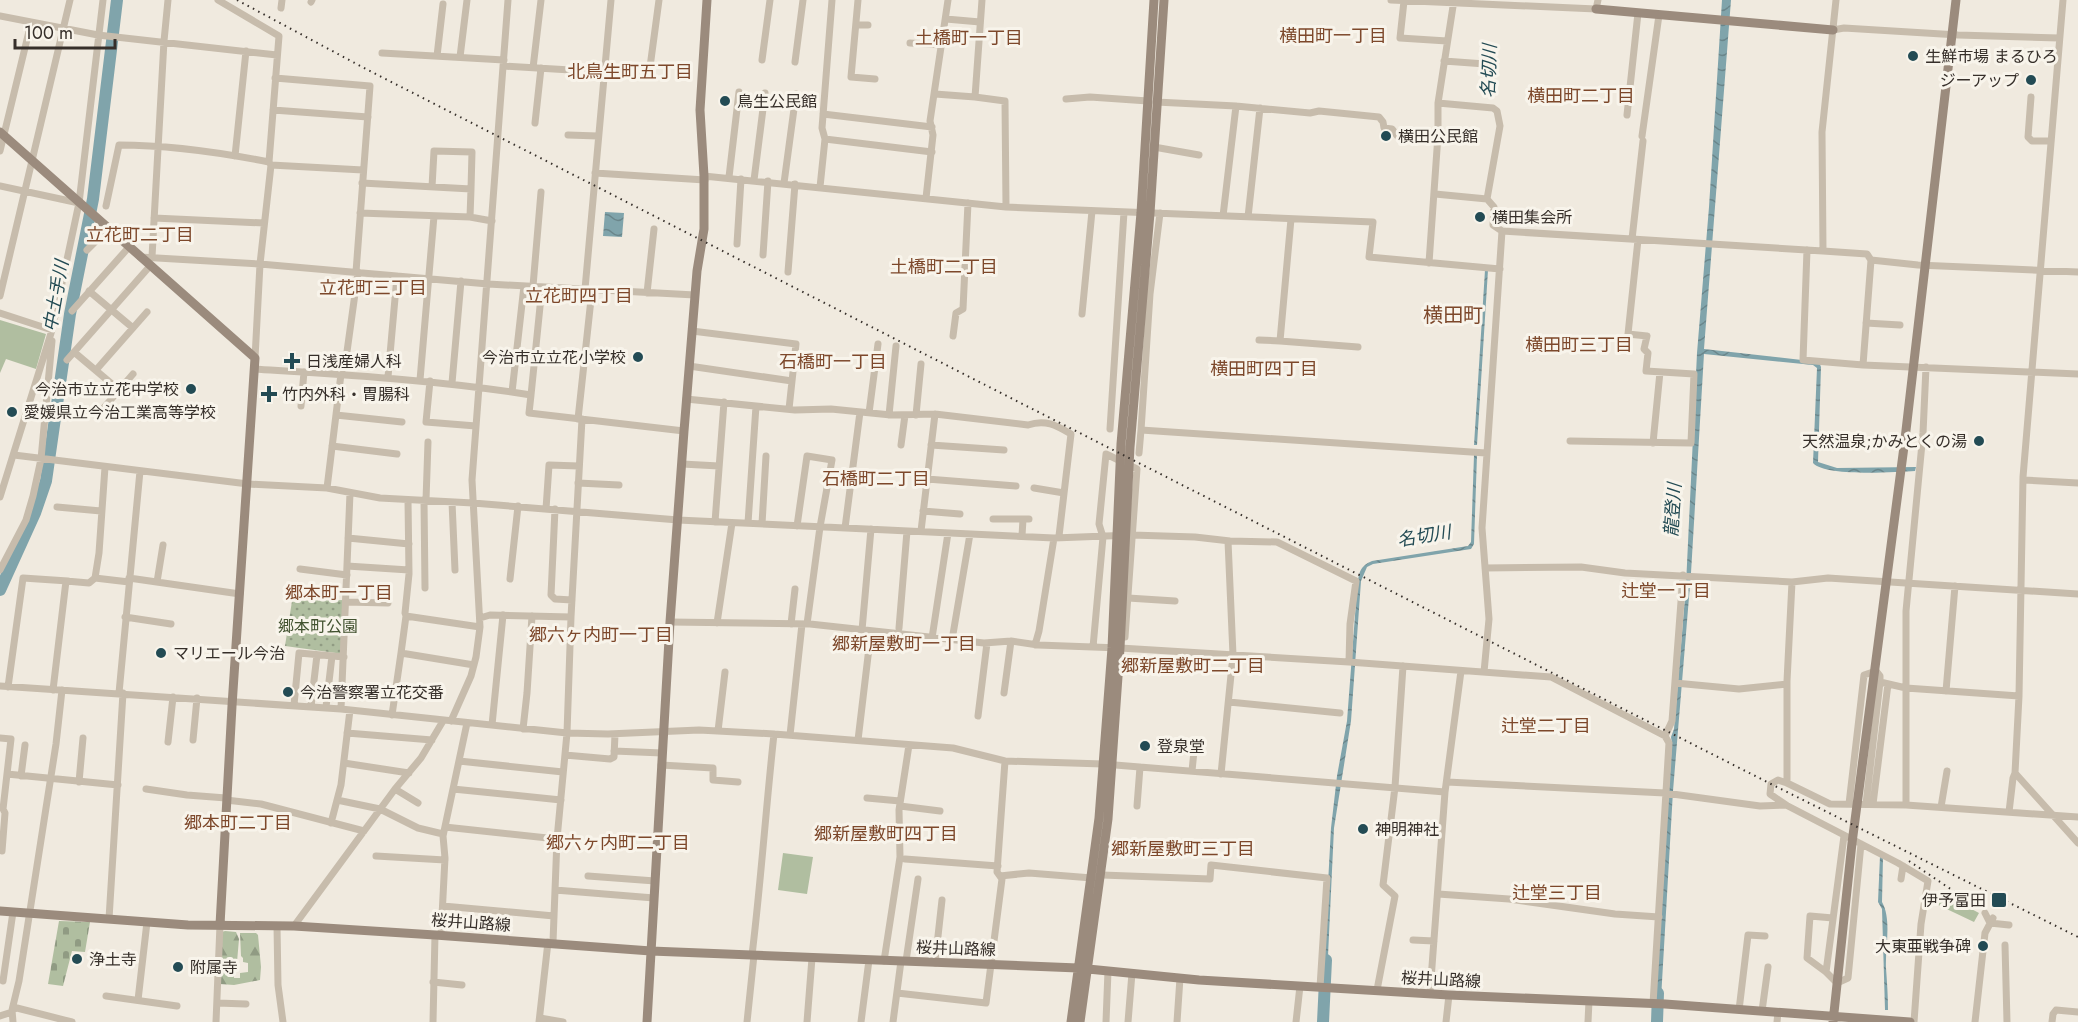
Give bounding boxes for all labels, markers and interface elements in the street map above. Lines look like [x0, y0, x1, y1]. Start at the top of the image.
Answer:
scale bar [15, 12, 116, 50]
text: 100 m [24, 20, 73, 46]
district label: 横田町一丁目 [1279, 23, 1387, 49]
district label: 土橋町一丁目 [915, 25, 1023, 51]
water label: 名切川 [1475, 42, 1503, 98]
place label: 生鮮市場 まるひろ [1925, 45, 2058, 68]
marker: 生鮮市場 まるひろ [1906, 49, 1920, 63]
district label: 北鳥生町五丁目 [567, 59, 693, 85]
place label: ジーアップ [1940, 69, 2019, 92]
marker: ジーアップ [2024, 73, 2038, 87]
district label: 横田町二丁目 [1527, 83, 1635, 109]
place label: 鳥生公民館 [737, 90, 817, 113]
marker: 鳥生公民館 [718, 94, 732, 108]
place label: 横田公民館 [1398, 125, 1478, 148]
marker: 横田公民館 [1379, 129, 1393, 143]
place label: 横田集会所 [1492, 206, 1572, 229]
marker: 横田集会所 [1473, 210, 1487, 224]
district label: 立花町二丁目 [86, 222, 194, 248]
district label: 土橋町二丁目 [890, 254, 998, 280]
water label: 中土手川 [37, 256, 75, 334]
district label: 立花町三丁目 [319, 275, 427, 301]
district label: 立花町四丁目 [525, 283, 633, 309]
district label: 横田町 [1423, 301, 1483, 330]
district label: 横田町三丁目 [1525, 332, 1633, 358]
place label: 今治市立立花小学校 [482, 346, 626, 369]
district label: 石橋町一丁目 [779, 349, 887, 375]
place label: 日浅産婦人科 [306, 350, 402, 373]
marker: 今治市立立花小学校 [631, 350, 645, 364]
marker: 日浅産婦人科 [283, 352, 301, 370]
district label: 横田町四丁目 [1210, 356, 1318, 382]
place label: 今治市立立花中学校 [35, 378, 179, 401]
marker: 今治市立立花中学校 [184, 382, 198, 396]
place label: 竹内外科・胃腸科 [282, 383, 410, 406]
marker: 竹内外科・胃腸科 [260, 385, 278, 403]
place label: 愛媛県立今治工業高等学校 [24, 401, 216, 424]
marker: 愛媛県立今治工業高等学校 [5, 405, 19, 419]
place label: 天然温泉;かみとくの湯 [1802, 430, 1967, 453]
marker: 天然温泉;かみとくの湯 [1972, 434, 1986, 448]
district label: 石橋町二丁目 [822, 466, 930, 492]
water label: 龍登川 [1658, 480, 1688, 538]
water label: 名切川 [1395, 519, 1455, 553]
district label: 辻堂一丁目 [1621, 578, 1711, 604]
district label: 郷本町一丁目 [285, 580, 393, 606]
park label: 郷本町公園 [278, 615, 358, 638]
district label: 郷六ヶ内町一丁目 [529, 622, 673, 648]
district label: 郷新屋敷町一丁目 [832, 631, 976, 657]
place label: マリエール今治 [173, 642, 285, 665]
marker: マリエール今治 [154, 646, 168, 660]
district label: 郷新屋敷町二丁目 [1121, 653, 1265, 679]
place label: 今治警察署立花交番 [300, 681, 444, 704]
marker: 今治警察署立花交番 [281, 685, 295, 699]
district label: 辻堂二丁目 [1501, 713, 1591, 739]
place label: 登泉堂 [1157, 735, 1205, 758]
marker: 登泉堂 [1138, 739, 1152, 753]
district label: 郷本町二丁目 [184, 810, 292, 836]
place label: 神明神社 [1375, 818, 1439, 841]
district label: 郷新屋敷町四丁目 [814, 821, 958, 847]
marker: 神明神社 [1356, 822, 1370, 836]
district label: 郷六ヶ内町二丁目 [546, 830, 690, 856]
district label: 郷新屋敷町三丁目 [1111, 836, 1255, 862]
district label: 辻堂三丁目 [1512, 880, 1602, 906]
place label: 伊予富田 [1922, 889, 1986, 912]
marker: 伊予富田 [1990, 891, 2008, 909]
street label: 桜井山路線 [430, 908, 512, 937]
place label: 大東亜戦争碑 [1875, 935, 1971, 958]
street label: 桜井山路線 [916, 936, 996, 961]
marker: 大東亜戦争碑 [1976, 939, 1990, 953]
place label: 浄土寺 [89, 948, 137, 971]
marker: 浄土寺 [70, 952, 84, 966]
place label: 附属寺 [190, 956, 238, 979]
marker: 附属寺 [171, 960, 185, 974]
street label: 桜井山路線 [1400, 966, 1482, 993]

